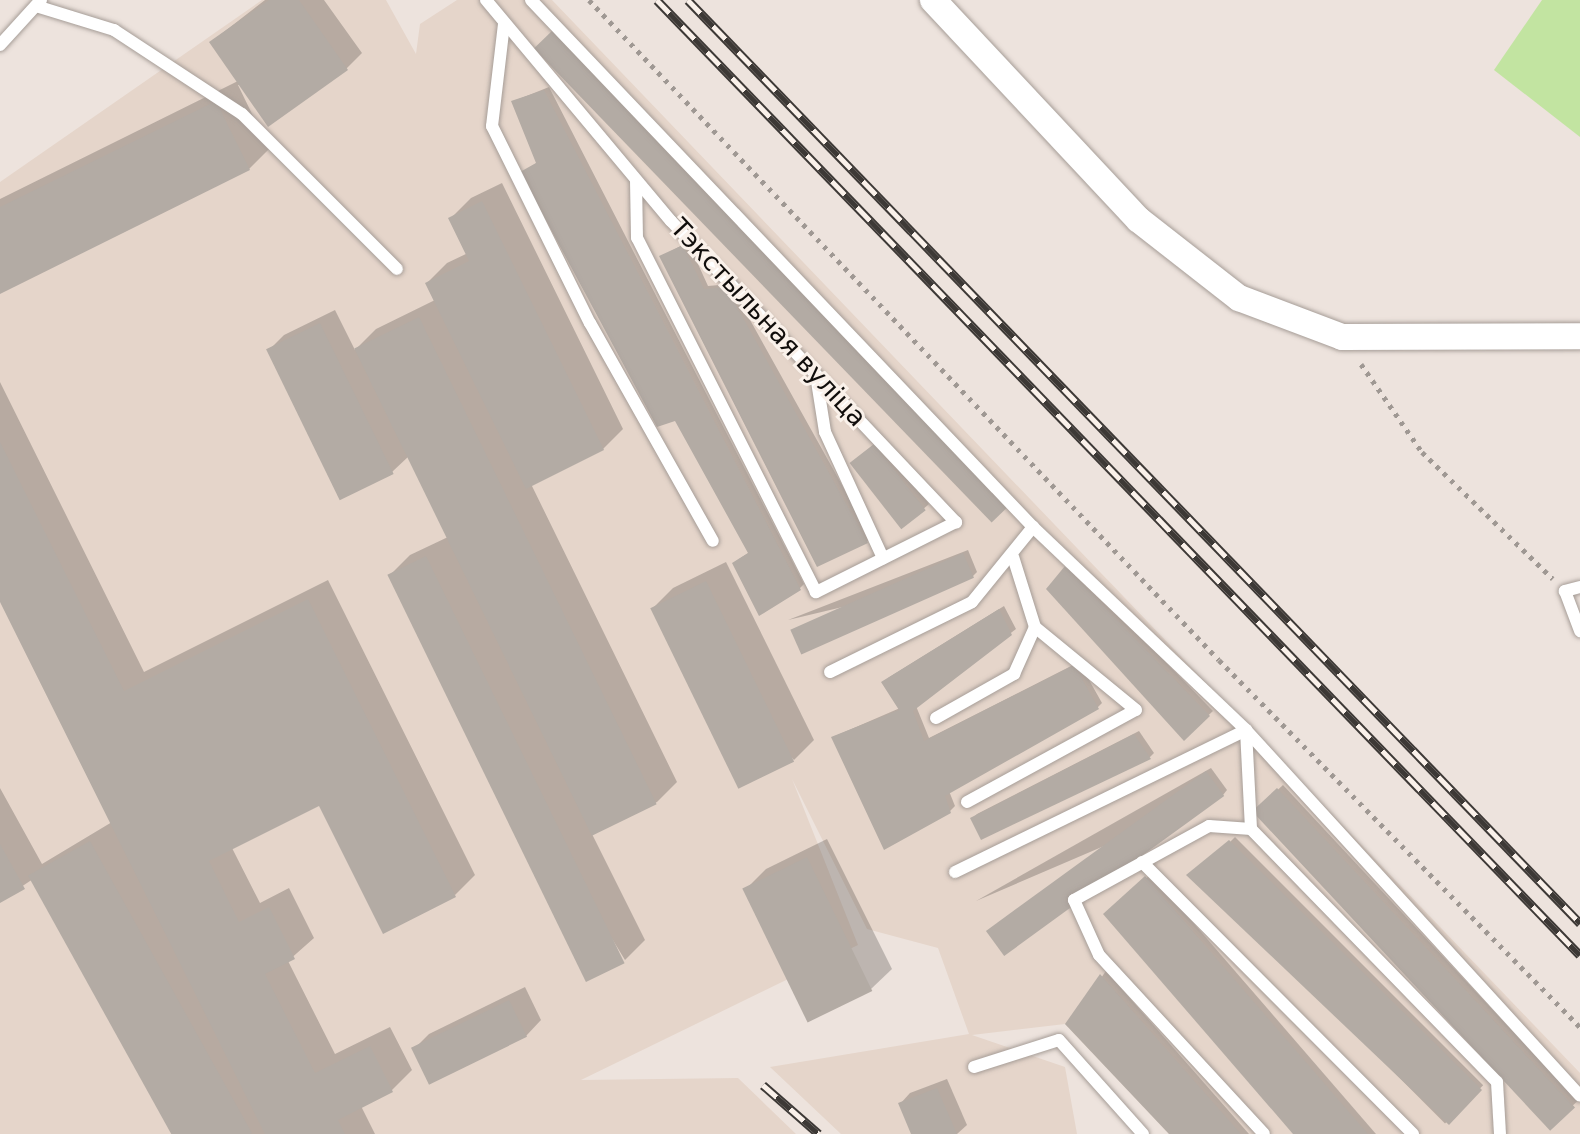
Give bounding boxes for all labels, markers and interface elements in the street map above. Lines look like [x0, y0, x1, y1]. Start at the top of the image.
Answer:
street label: Тэкстыльная вуліца [664, 213, 872, 433]

